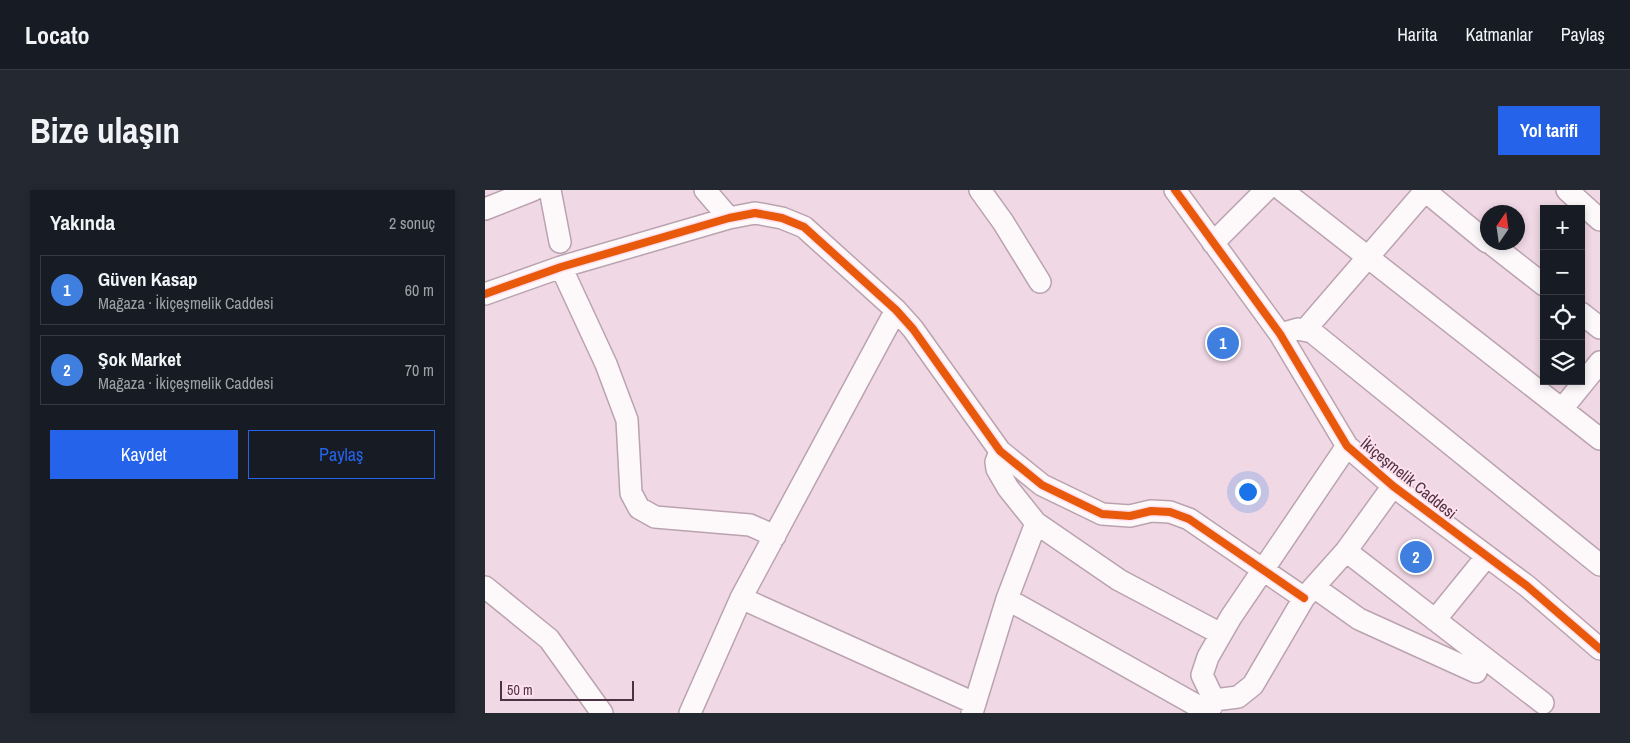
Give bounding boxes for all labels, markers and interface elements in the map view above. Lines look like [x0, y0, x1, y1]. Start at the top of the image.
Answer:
text: Locato [25, 19, 90, 51]
text: Harita [1397, 22, 1437, 47]
text: Katmanlar [1465, 22, 1533, 47]
text: Paylaş [1561, 22, 1605, 47]
button: Yol tarifi [1498, 106, 1600, 155]
text: Bize ulaşın [30, 107, 180, 154]
north arrow [1480, 205, 1525, 250]
map controls [1540, 205, 1585, 385]
button: + [1540, 205, 1585, 250]
text: Yakında [50, 208, 115, 237]
text: 2 sonuç [389, 212, 435, 234]
button: − [1540, 250, 1585, 295]
text: Güven Kasap [98, 266, 198, 292]
text: 1 [63, 279, 71, 301]
text: 60 m [405, 279, 434, 301]
text: Mağaza · İkiçeşmelik Caddesi [98, 292, 274, 314]
button: locate [1540, 295, 1585, 340]
pin: 1 [1207, 324, 1239, 362]
button: layers [1540, 340, 1585, 385]
text: Şok Market [98, 346, 181, 372]
text: 2 [63, 359, 71, 381]
text: 70 m [405, 359, 434, 381]
text: Mağaza · İkiçeşmelik Caddesi [98, 372, 274, 394]
button: Kaydet [50, 430, 238, 479]
button: Paylaş [248, 430, 435, 479]
street label: İkiçeşmelik Caddesi [1356, 432, 1462, 524]
your location [1235, 479, 1261, 505]
pin: 2 [1400, 538, 1432, 576]
scale bar [500, 678, 634, 701]
text: 50 m [507, 681, 533, 699]

